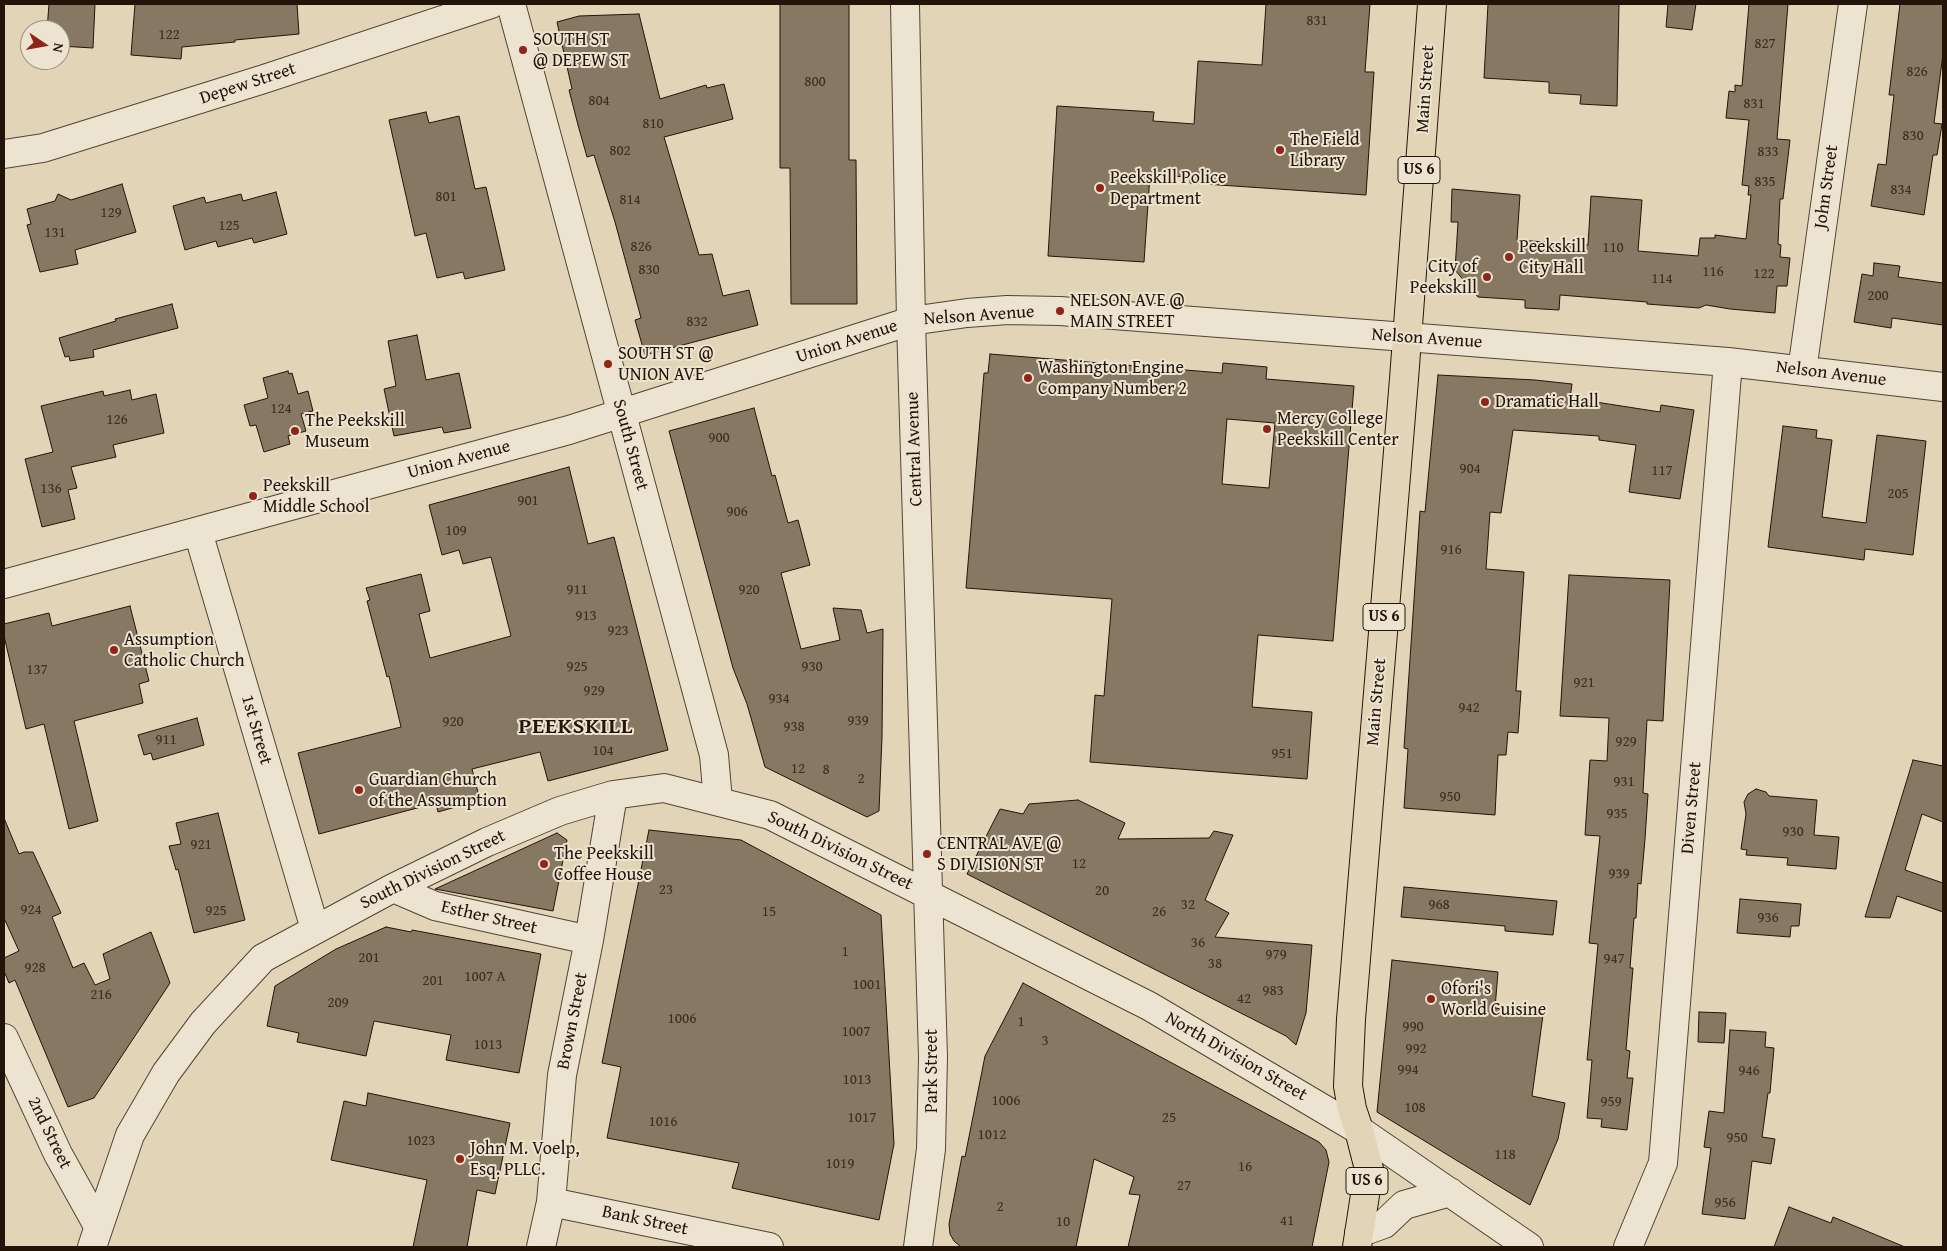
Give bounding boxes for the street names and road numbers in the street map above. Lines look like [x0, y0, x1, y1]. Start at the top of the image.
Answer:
street label: Main Street [1412, 44, 1440, 134]
street label: Depew Street [197, 58, 299, 110]
street label: John Street [1810, 144, 1844, 230]
road number: US 6 [1398, 156, 1440, 184]
street label: Nelson Avenue [923, 301, 1035, 331]
street label: Union Avenue [793, 315, 901, 369]
street label: Nelson Avenue [1371, 324, 1483, 354]
street label: Nelson Avenue [1775, 357, 1887, 391]
street label: Central Avenue [902, 391, 928, 507]
street label: South Street [607, 397, 653, 493]
street label: Union Avenue [405, 436, 513, 484]
road number: US 6 [1363, 604, 1405, 630]
street label: Main Street [1362, 657, 1392, 747]
street label: 1st Street [236, 693, 276, 767]
street label: Diven Street [1677, 761, 1707, 855]
street label: South Division Street [764, 806, 916, 896]
street label: South Division Street [357, 825, 509, 915]
street label: Esther Street [439, 896, 539, 940]
street label: Brown Street [553, 971, 593, 1071]
street label: North Division Street [1161, 1008, 1311, 1106]
street label: Park Street [921, 1029, 943, 1113]
street label: 2nd Street [22, 1093, 76, 1173]
road number: US 6 [1346, 1168, 1388, 1194]
street label: Bank Street [600, 1201, 690, 1241]

